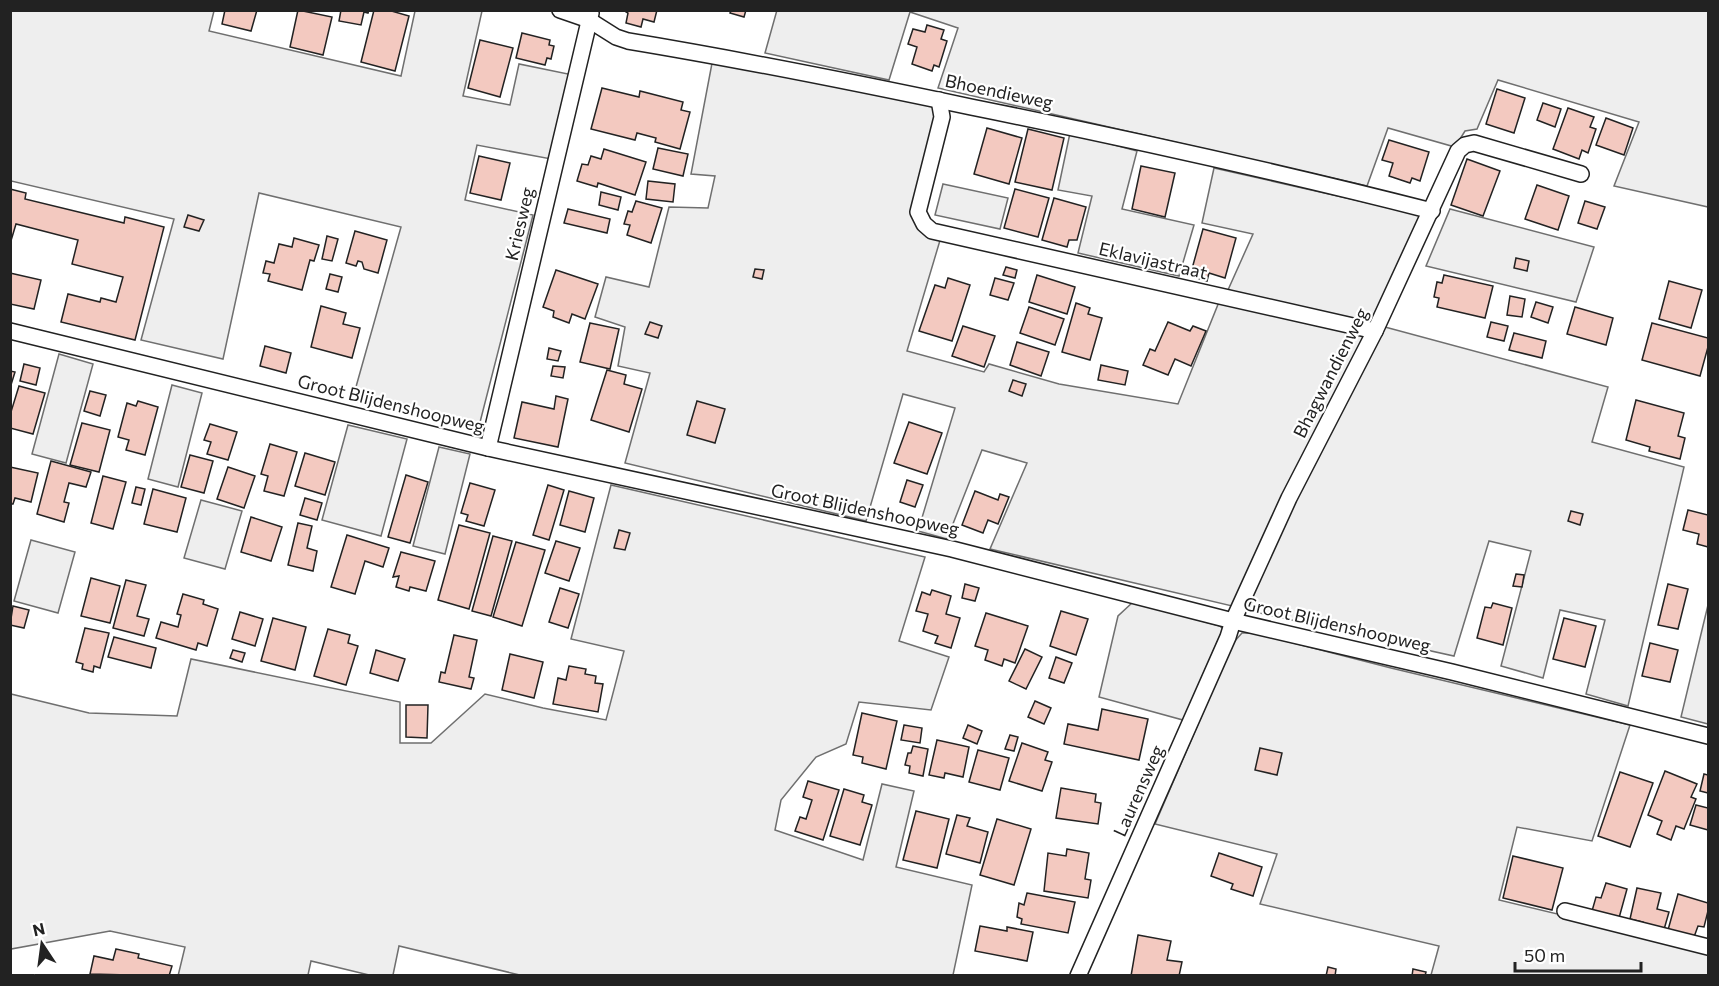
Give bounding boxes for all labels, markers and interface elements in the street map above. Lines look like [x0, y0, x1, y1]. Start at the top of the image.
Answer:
street label: Bhoendieweg [943, 69, 1056, 113]
street label: Kriesweg [500, 185, 538, 263]
street label: Eklavijastraat [1097, 237, 1210, 283]
street label: Bhagwandienweg [1288, 304, 1372, 441]
street label: Groot Blijdenshoopweg [296, 369, 487, 437]
street label: Groot Blijdenshoopweg [769, 478, 961, 540]
street label: Groot Blijdenshoopweg [1241, 592, 1433, 656]
street label: Laurensweg [1108, 741, 1168, 840]
north arrow [12, 914, 72, 974]
text: N [31, 918, 46, 940]
scale bar [1515, 935, 1641, 973]
text: 50 m [1524, 944, 1565, 966]

